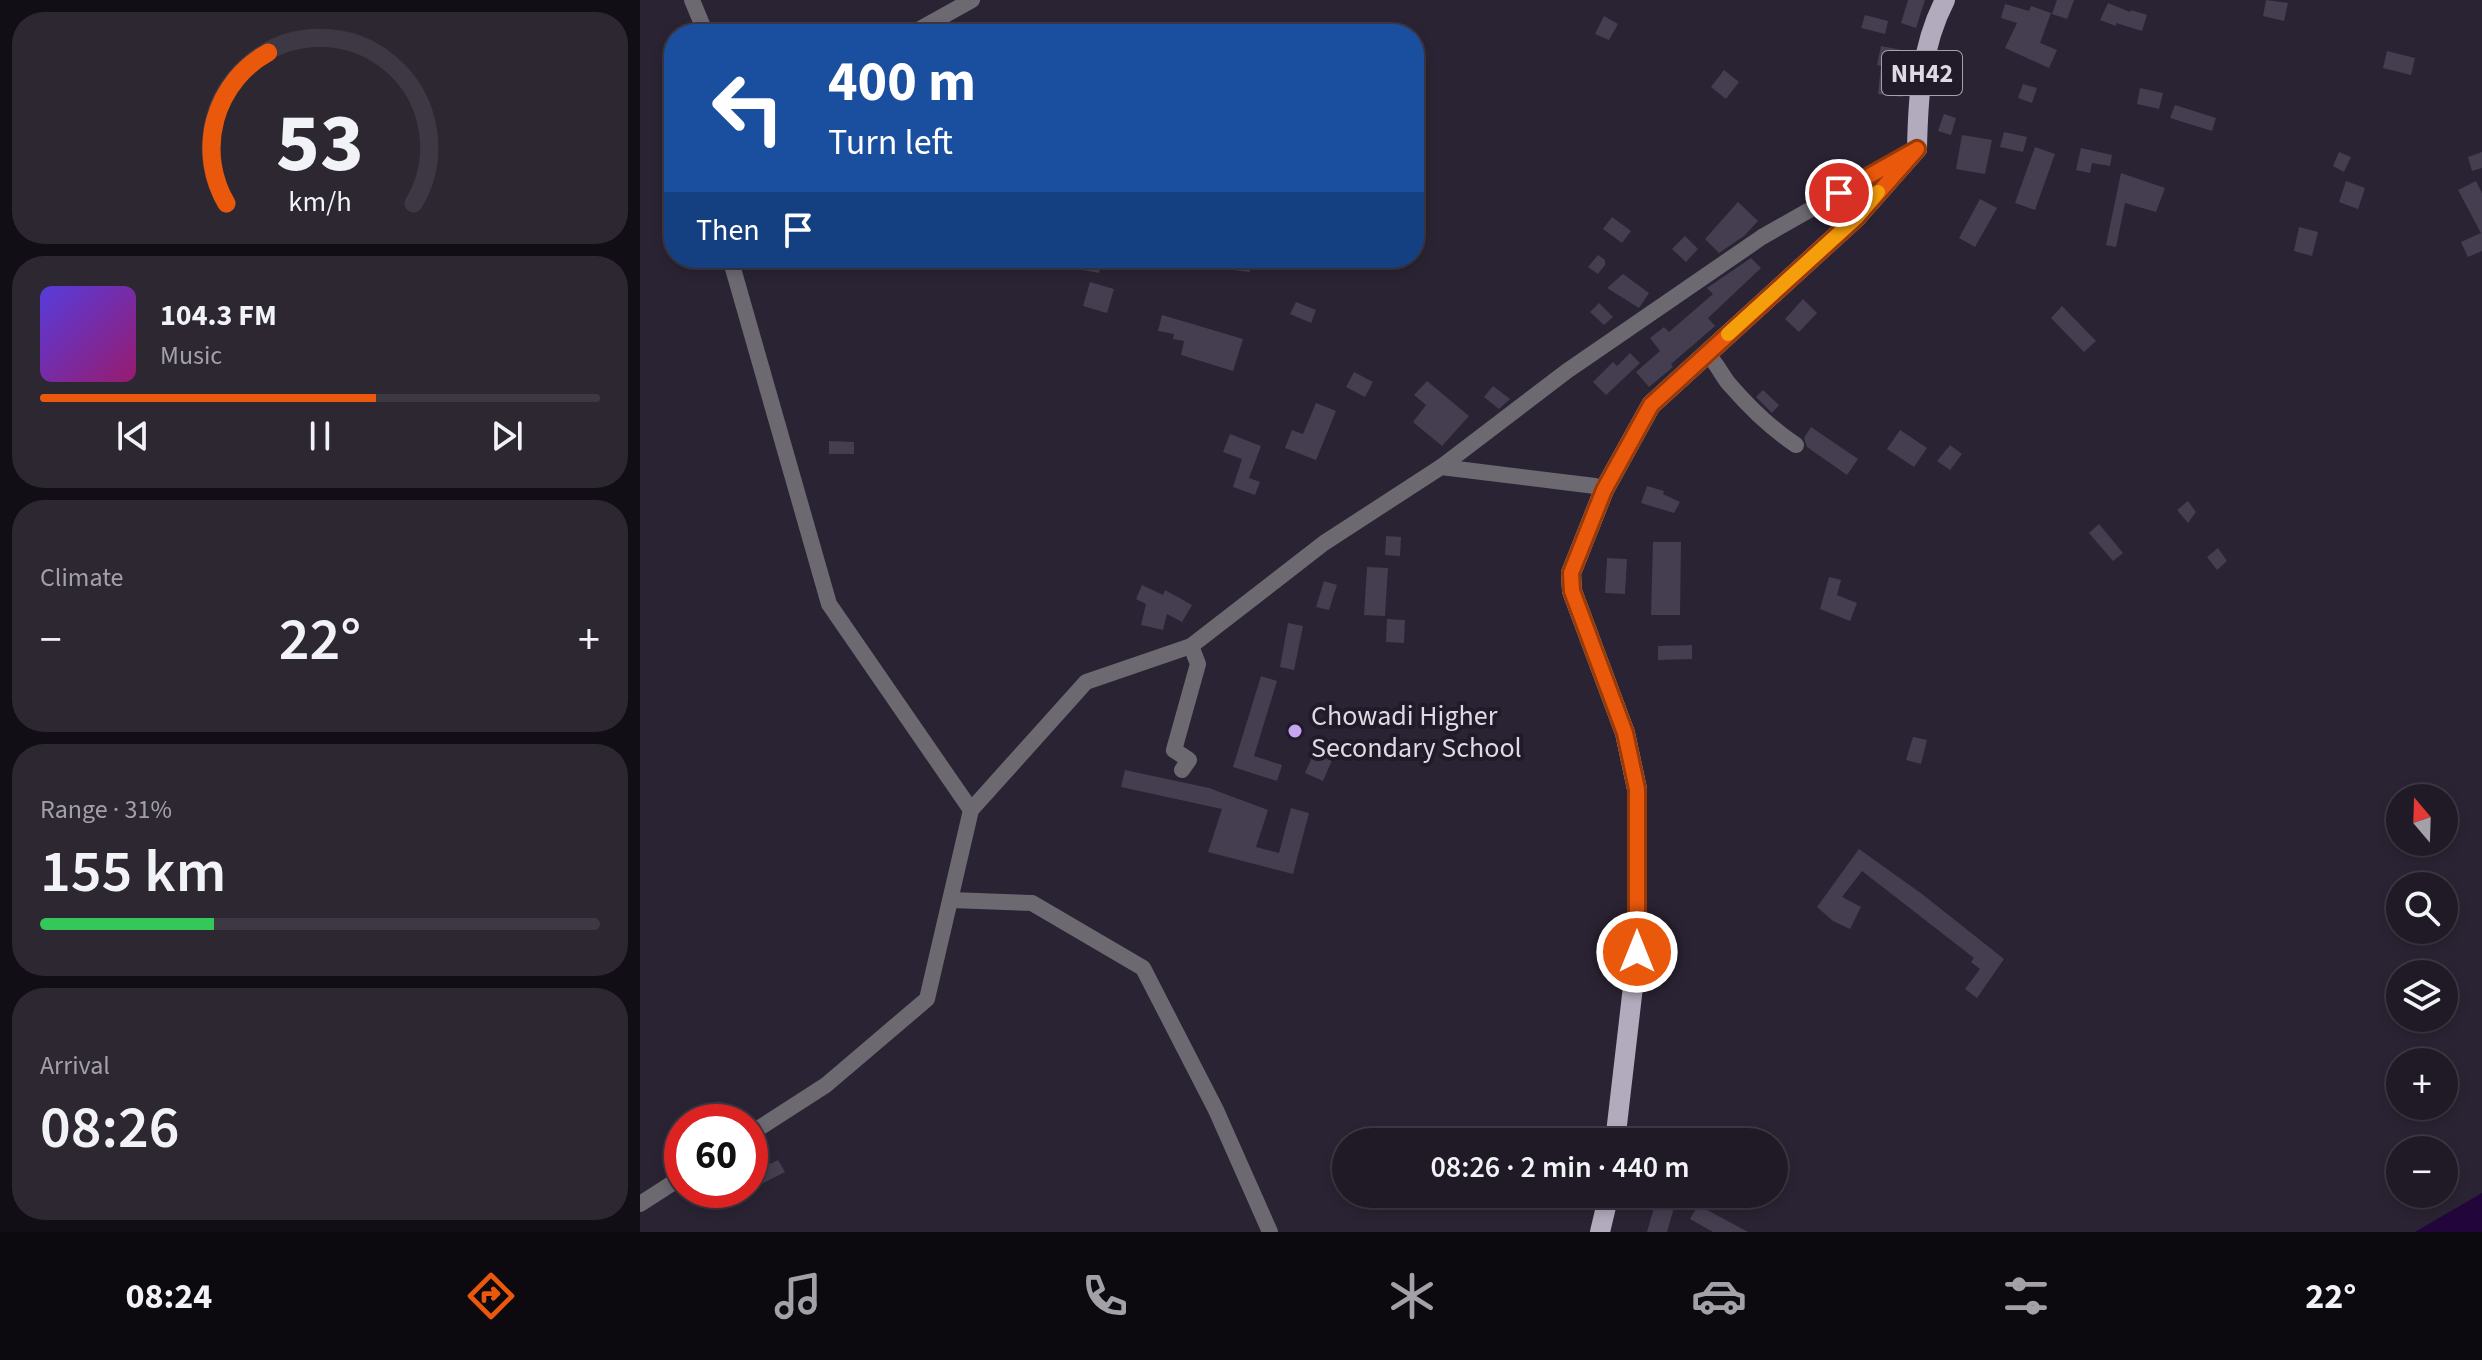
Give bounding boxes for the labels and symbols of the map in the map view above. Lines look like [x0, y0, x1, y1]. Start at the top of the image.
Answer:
road number: NH42 [1882, 51, 1962, 95]
pin [1805, 159, 1873, 227]
place label: Chowadi Higher Secondary School [1311, 696, 1522, 768]
marker: Chowadi Higher Secondary School [1286, 722, 1304, 740]
north arrow [2386, 784, 2458, 856]
position arrow [1595, 910, 1679, 994]
speed limit sign: 60 [664, 1104, 768, 1208]

